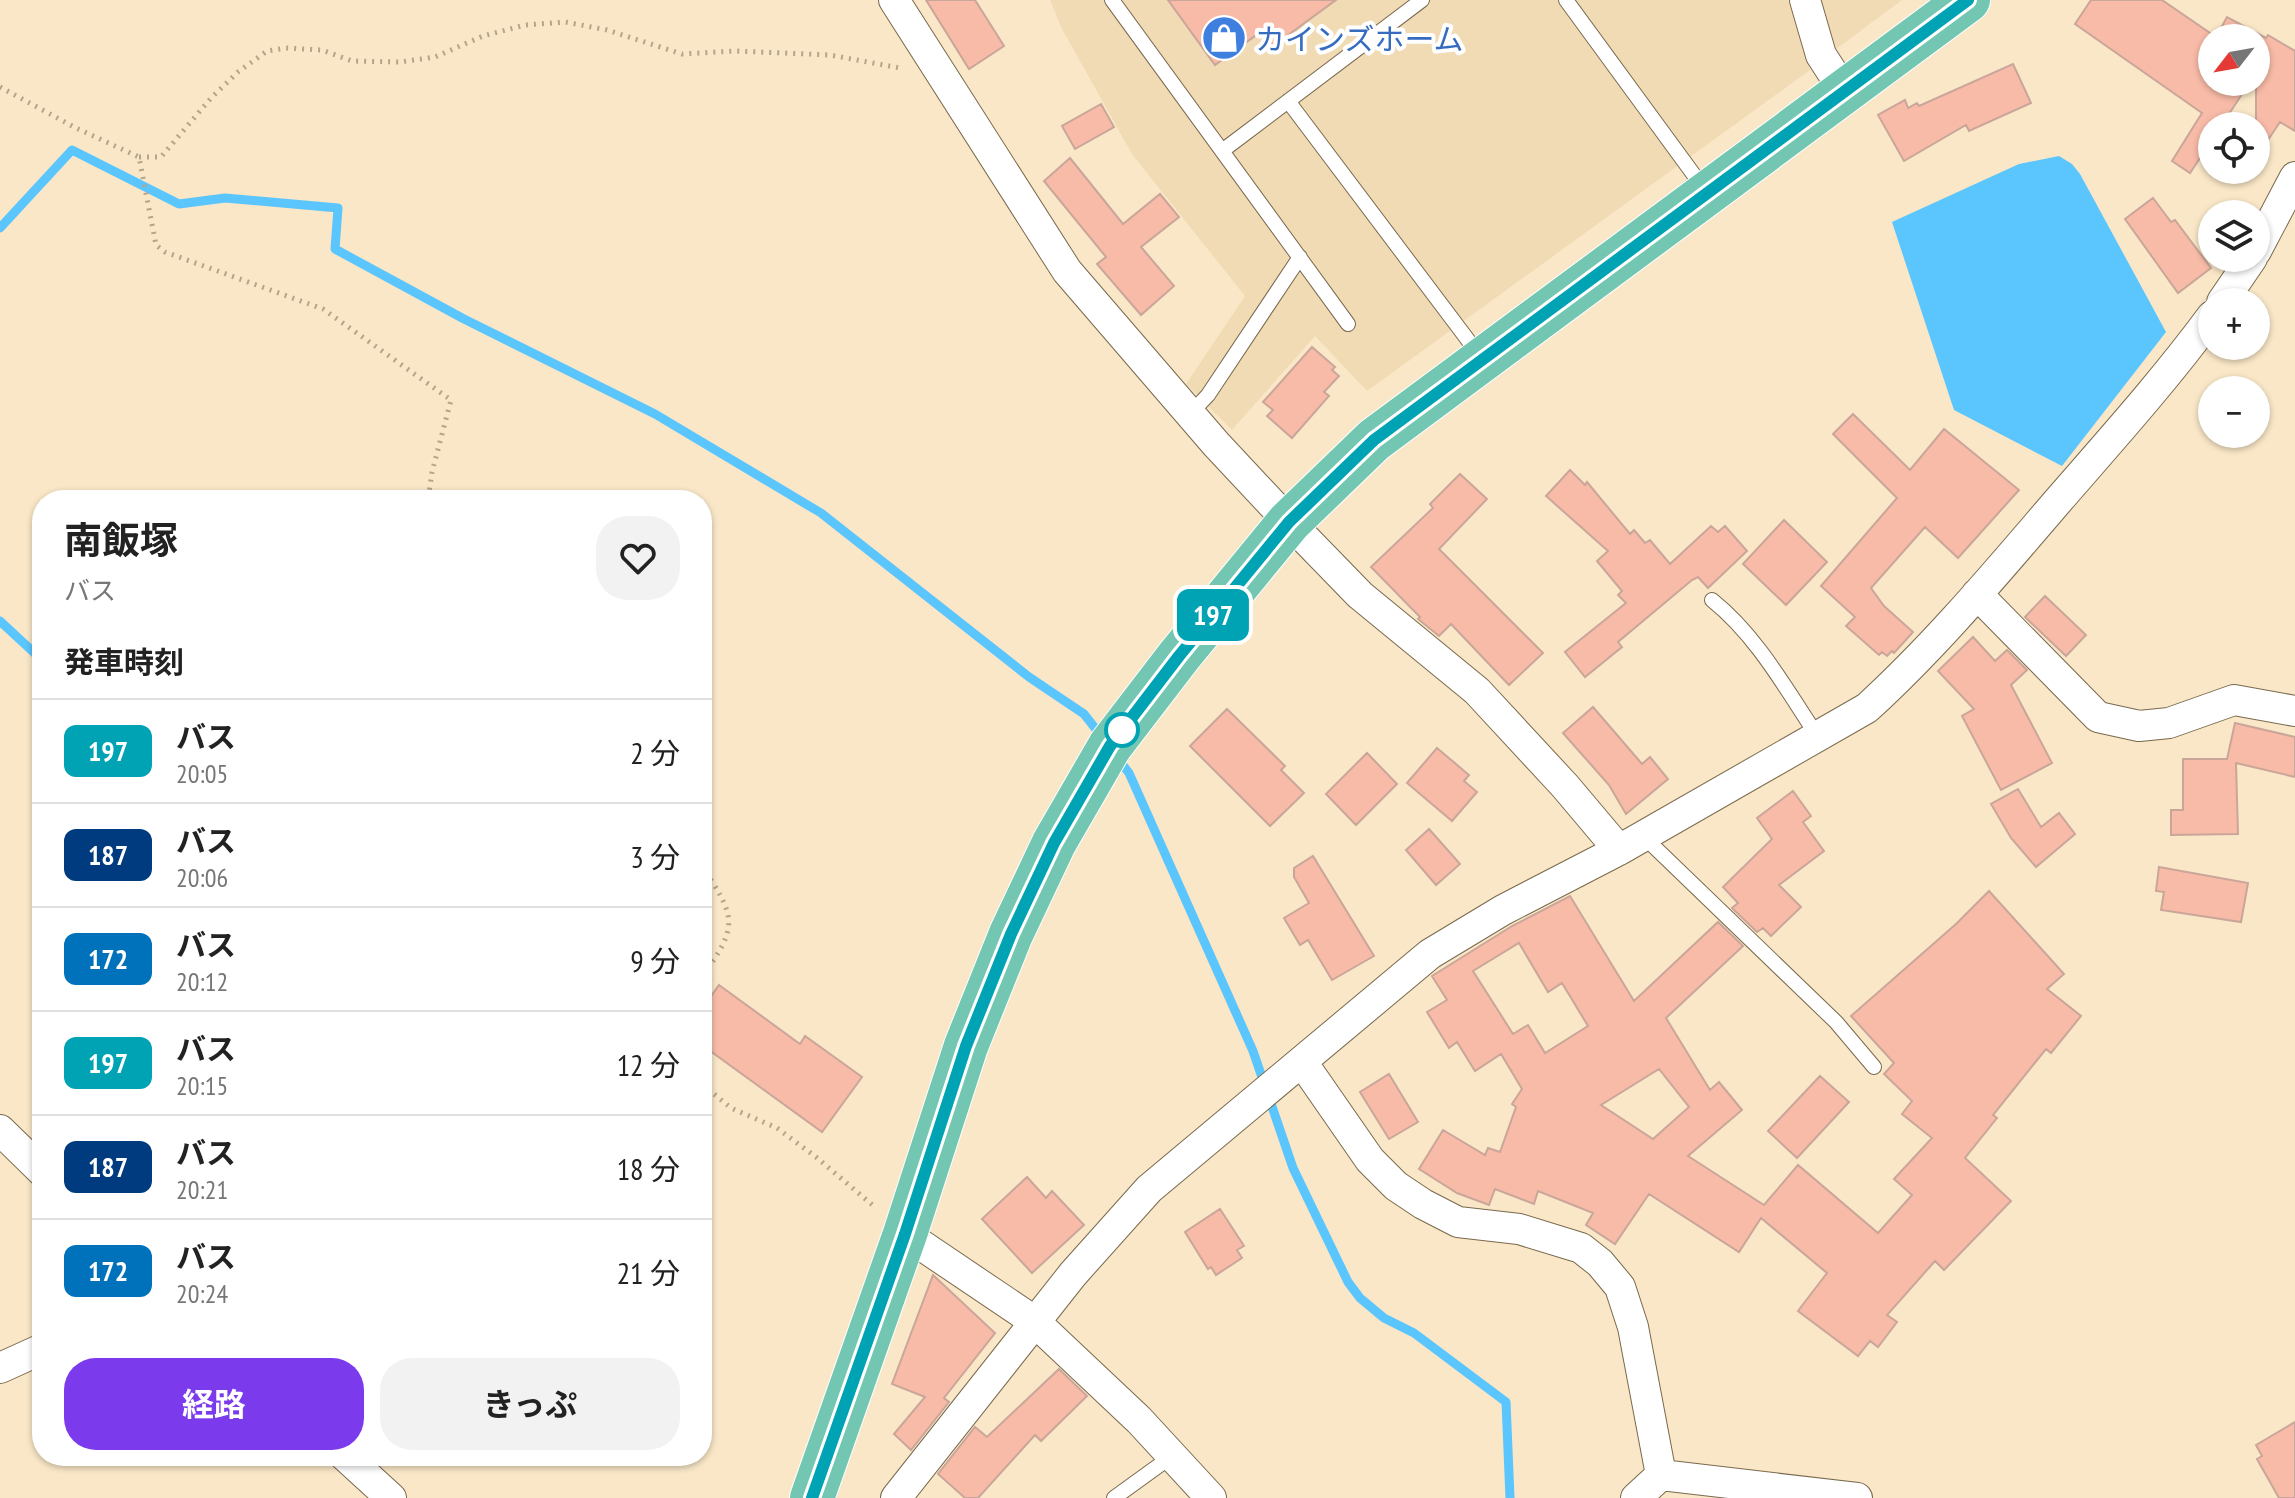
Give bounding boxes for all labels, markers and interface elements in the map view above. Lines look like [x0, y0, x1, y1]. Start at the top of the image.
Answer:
shop icon: カインズホーム [1200, 14, 1248, 62]
place label: カインズホーム [1255, 19, 1464, 58]
north arrow [2198, 24, 2270, 96]
map controls [2198, 24, 2270, 448]
button: locate [2198, 112, 2270, 184]
button: layers [2198, 200, 2270, 272]
button: + [2198, 288, 2270, 360]
button: − [2198, 376, 2270, 448]
text: 南飯塚 [64, 515, 178, 564]
button: heart [596, 516, 680, 600]
text: バス [64, 574, 116, 607]
line badge: 197 [1167, 589, 1259, 641]
text: 197 [1193, 596, 1233, 633]
text: 発車時刻 [64, 642, 184, 681]
unlabelled marker [1105, 713, 1139, 747]
text: バス [176, 717, 236, 756]
text: 197 [88, 732, 128, 769]
text: 2 分 [630, 733, 680, 772]
text: 20:05 [176, 757, 228, 790]
text: バス [176, 821, 236, 860]
text: 187 [88, 836, 128, 873]
text: 3 分 [630, 837, 680, 876]
text: 20:06 [176, 861, 228, 894]
text: バス [176, 925, 236, 964]
text: 172 [88, 940, 128, 977]
text: 9 分 [630, 941, 680, 980]
text: 20:12 [176, 965, 228, 998]
text: バス [176, 1029, 236, 1068]
text: 197 [88, 1044, 128, 1081]
text: 12 分 [617, 1045, 680, 1084]
text: 20:15 [176, 1069, 228, 1102]
text: バス [176, 1133, 236, 1172]
text: 187 [88, 1148, 128, 1185]
text: 18 分 [617, 1149, 680, 1188]
text: 20:21 [176, 1173, 228, 1206]
text: バス [176, 1237, 236, 1276]
text: 172 [88, 1252, 128, 1289]
text: 21 分 [617, 1253, 680, 1292]
text: 20:24 [176, 1277, 228, 1310]
button: 経路 [64, 1358, 364, 1450]
button: きっぷ [380, 1358, 680, 1450]

